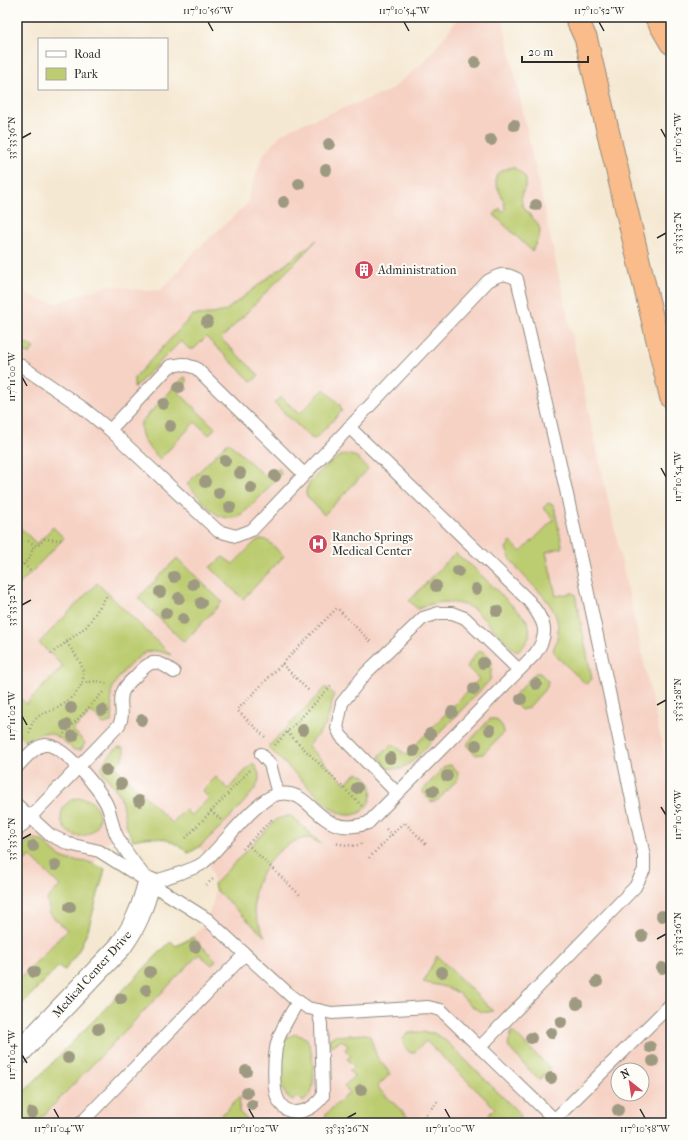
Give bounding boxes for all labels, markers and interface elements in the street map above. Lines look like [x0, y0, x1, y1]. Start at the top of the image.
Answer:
text: 117°10'56"W [183, 5, 234, 17]
text: 117°10'54"W [379, 5, 431, 17]
text: 117°10'52"W [574, 5, 625, 17]
legend [38, 38, 168, 90]
scale bar [522, 38, 588, 64]
text: 20 m [528, 45, 553, 59]
text: Road [74, 47, 101, 61]
text: Park [74, 67, 99, 81]
text: 117°10'52"W [672, 112, 684, 163]
text: 33°33'36"N [6, 116, 18, 160]
text: 33°33'32"N [672, 211, 684, 254]
building icon: Administration [353, 259, 375, 281]
place label: Administration [377, 263, 456, 277]
text: 117°11'00"W [6, 351, 18, 402]
text: 117°10'54"W [672, 450, 684, 502]
place label: Rancho Springs Medical Center [332, 530, 414, 558]
hospital icon: Rancho Springs Medical Center [307, 533, 329, 555]
text: 33°33'32"N [6, 583, 18, 626]
text: 33°33'28"N [672, 678, 684, 722]
text: 117°11'02"W [6, 690, 18, 741]
text: 117°10'56"W [672, 789, 684, 840]
text: 33°33'30"N [6, 817, 18, 861]
text: 33°33'26"N [672, 911, 684, 956]
street label: Medical Center Drive [49, 928, 135, 1020]
text: 117°11'04"W [6, 1029, 18, 1080]
north arrow [610, 1062, 650, 1102]
text: N [618, 1066, 633, 1081]
text: 117°11'04"W [34, 1123, 85, 1135]
text: 117°11'02"W [229, 1123, 280, 1135]
text: 33°33'26"N [325, 1123, 370, 1135]
text: 117°11'00"W [425, 1123, 476, 1135]
text: 117°10'58"W [620, 1123, 671, 1135]

